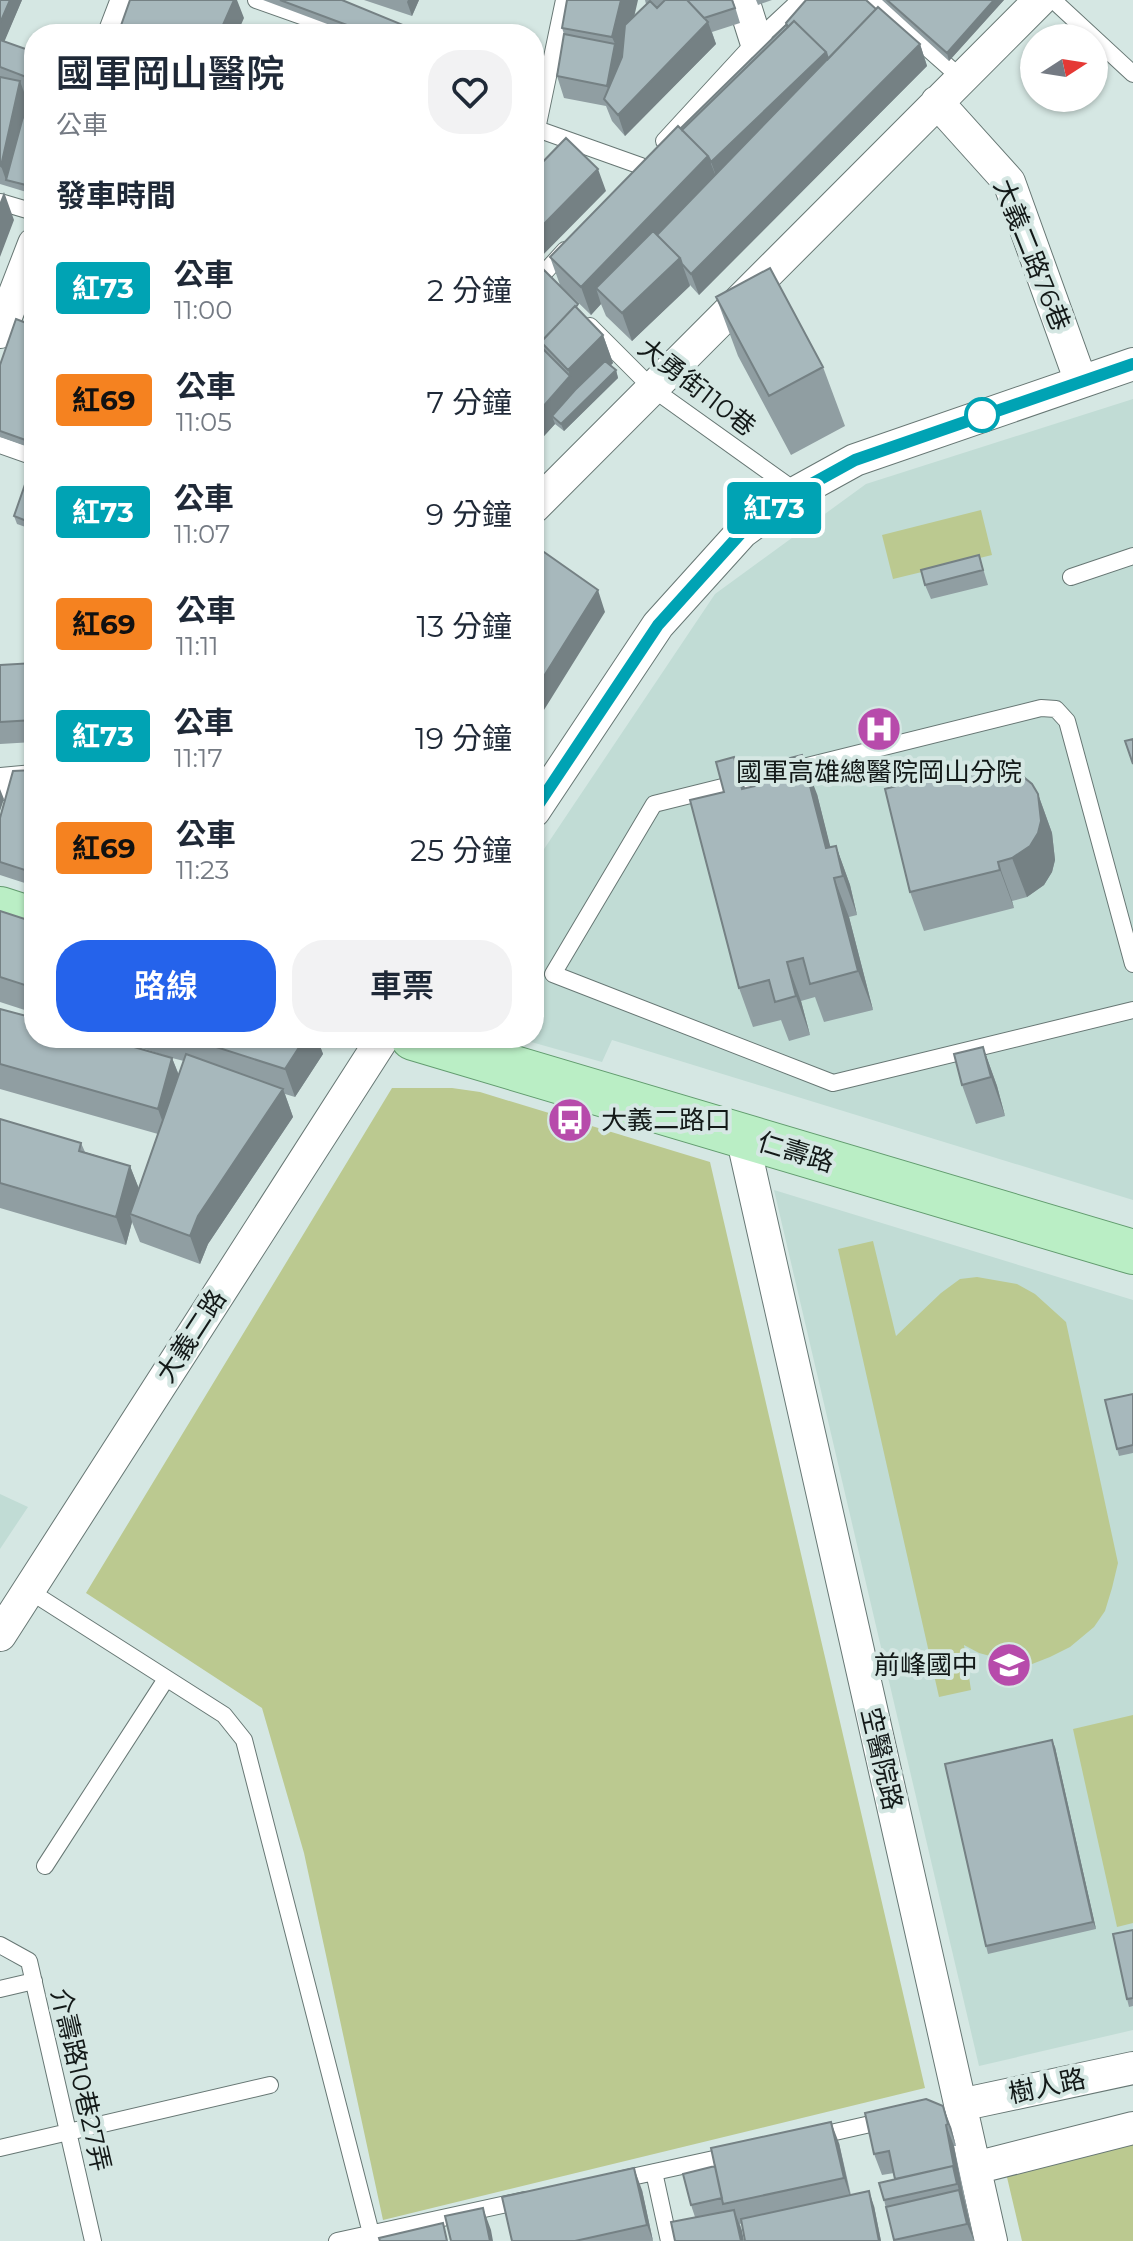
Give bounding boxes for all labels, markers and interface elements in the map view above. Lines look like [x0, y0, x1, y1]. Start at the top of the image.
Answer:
north arrow [1020, 24, 1108, 112]
map controls [1020, 24, 1108, 112]
text: 國軍岡山醫院 [56, 50, 284, 97]
button: heart [428, 50, 512, 134]
text: 公車 [56, 109, 108, 141]
street label: 大義二路76巷 [987, 175, 1077, 335]
text: 發車時間 [56, 177, 176, 214]
text: 公車 [174, 256, 234, 293]
text: 紅73 [72, 271, 134, 305]
text: 2 分鐘 [427, 272, 512, 309]
text: 11:00 [174, 294, 232, 326]
street label: 大勇街110巷 [632, 331, 762, 443]
text: 公車 [176, 368, 236, 405]
text: 紅69 [72, 383, 136, 417]
text: 7 分鐘 [426, 384, 512, 421]
unlabelled marker [965, 398, 999, 432]
text: 11:05 [176, 406, 232, 438]
text: 公車 [174, 480, 234, 517]
line badge: 紅73 [728, 482, 820, 534]
text: 紅73 [743, 491, 805, 525]
text: 紅73 [72, 495, 134, 529]
text: 9 分鐘 [426, 496, 512, 533]
text: 11:07 [174, 518, 230, 550]
text: 公車 [176, 592, 236, 629]
text: 紅69 [72, 607, 136, 641]
text: 13 分鐘 [416, 608, 512, 645]
text: 11:11 [176, 630, 219, 662]
text: 公車 [174, 704, 234, 741]
hospital icon: 國軍高雄總醫院岡山分院 [855, 705, 903, 753]
text: 紅73 [72, 719, 134, 753]
text: 19 分鐘 [415, 720, 512, 757]
text: 11:17 [174, 742, 223, 774]
place label: 國軍高雄總醫院岡山分院 [736, 756, 1022, 788]
text: 公車 [176, 816, 236, 853]
text: 紅69 [72, 831, 136, 865]
text: 25 分鐘 [410, 832, 512, 869]
text: 11:23 [176, 854, 229, 886]
button: 路線 [56, 940, 276, 1032]
button: 車票 [292, 940, 512, 1032]
bus stop icon: 大義二路口 [546, 1096, 594, 1144]
place label: 大義二路口 [601, 1104, 731, 1136]
street label: 仁壽路 [754, 1125, 838, 1179]
street label: 大義二路 [149, 1284, 233, 1388]
school or university icon: 前峰國中 [985, 1641, 1033, 1689]
place label: 前峰國中 [874, 1649, 978, 1681]
street label: 空醫院路 [855, 1705, 909, 1813]
street label: 介壽路10巷27弄 [44, 1985, 118, 2175]
street label: 樹人路 [1006, 2062, 1088, 2110]

